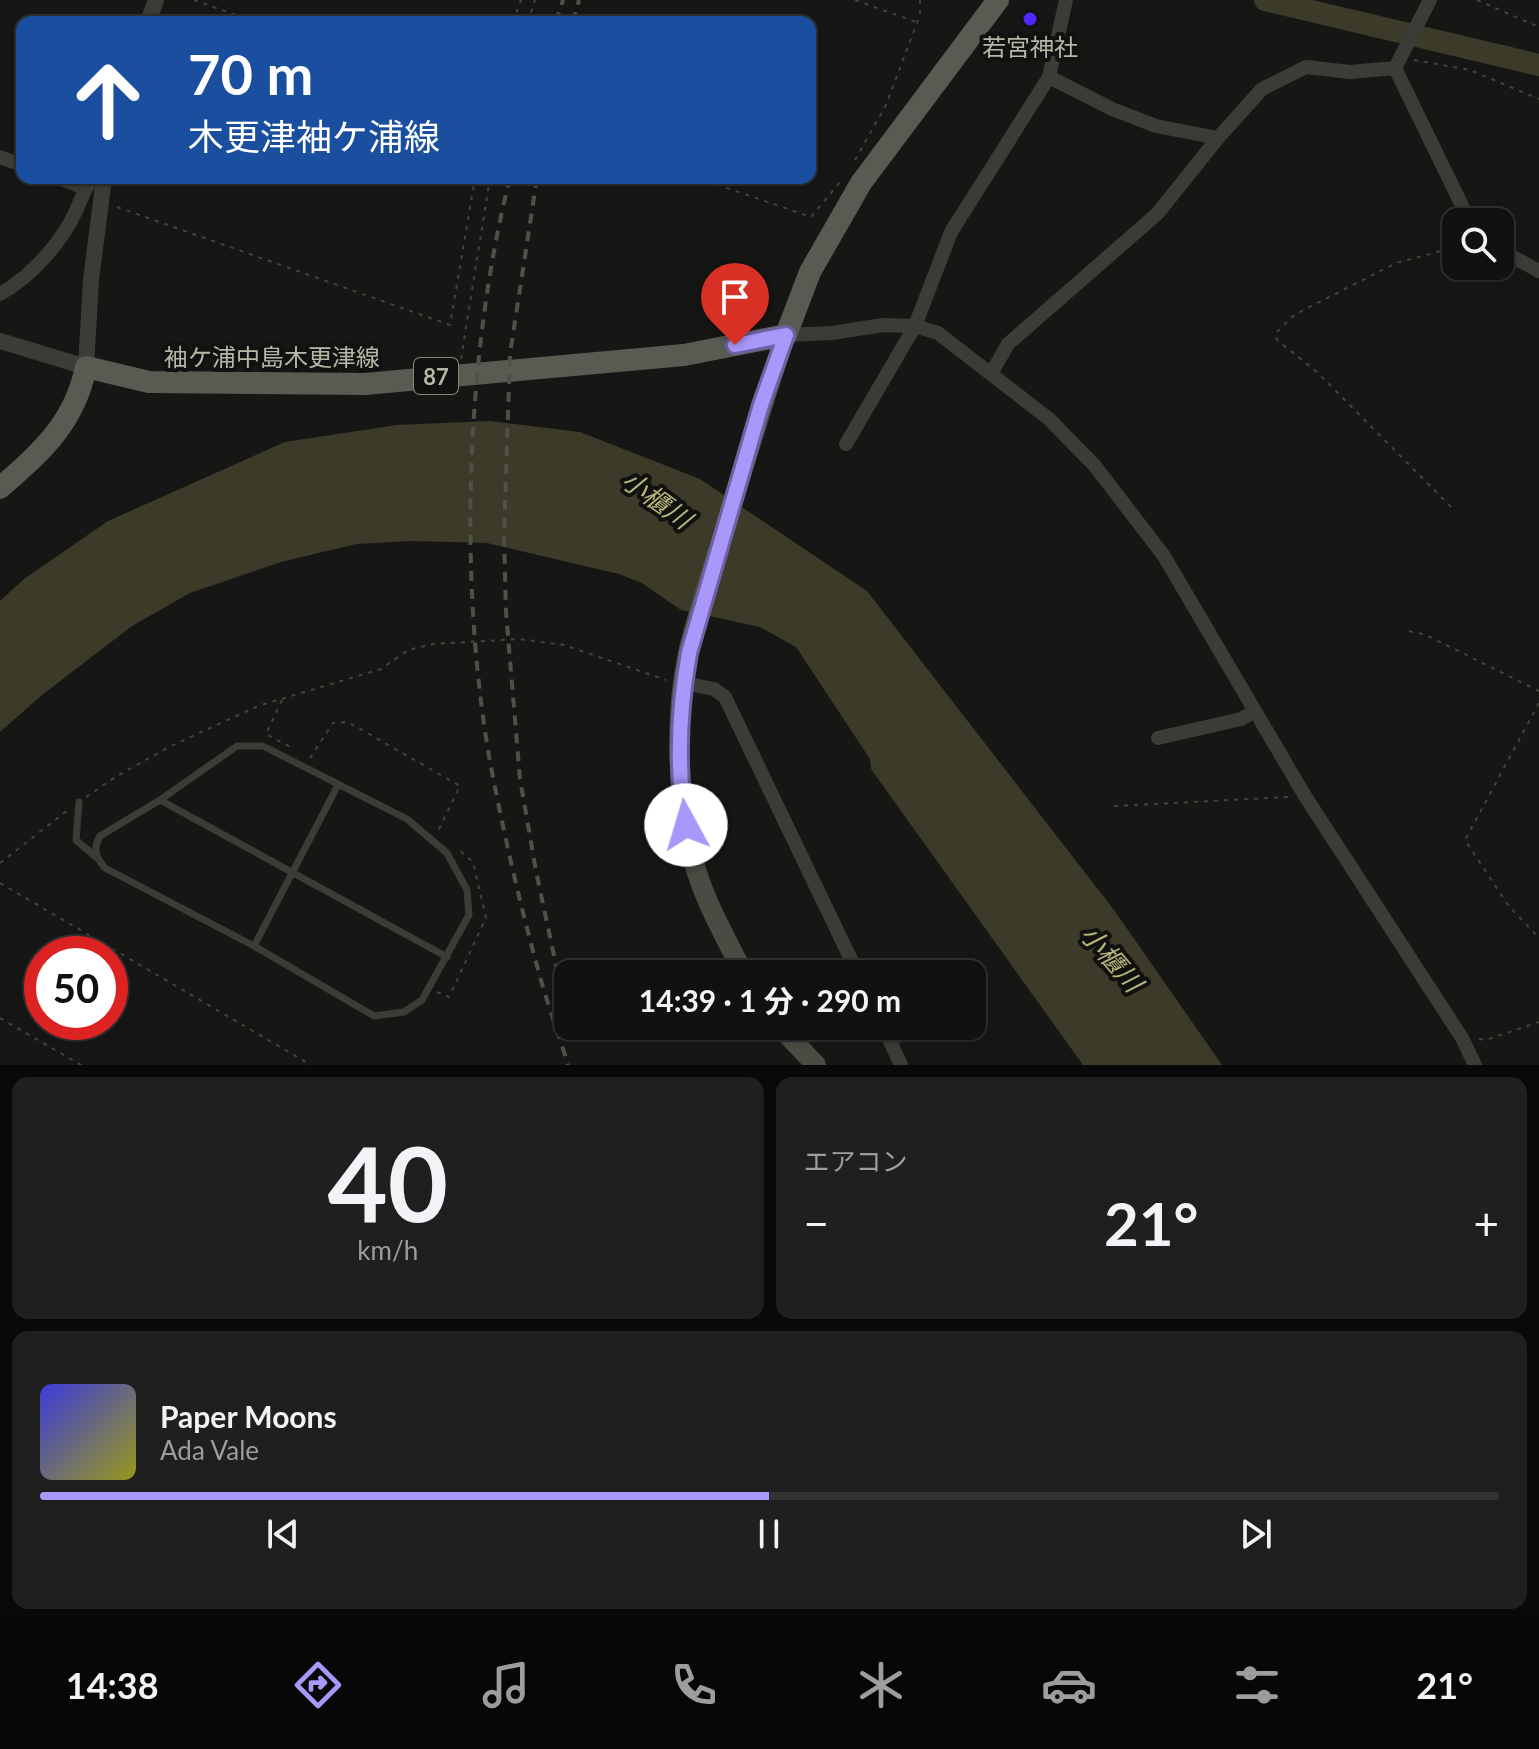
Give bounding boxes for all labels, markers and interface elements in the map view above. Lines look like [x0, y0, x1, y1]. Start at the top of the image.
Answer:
marker: 若宮神社 [1021, 10, 1039, 28]
place label: 若宮神社 [982, 32, 1078, 61]
text: 70 m [188, 40, 313, 107]
icon: ahead [56, 48, 160, 152]
text: 木更津袖ケ浦線 [188, 114, 440, 158]
map controls [1442, 208, 1514, 280]
button: search [1442, 208, 1514, 280]
pin [701, 263, 769, 345]
icon: arrive [713, 275, 757, 319]
street label: 袖ケ浦中島木更津線 [164, 342, 380, 371]
road number: 87 [414, 358, 458, 394]
water label: 小櫃川 [616, 463, 700, 537]
position arrow [644, 783, 728, 867]
water label: 小櫃川 [1074, 918, 1152, 1000]
speed limit sign: 50 [24, 936, 128, 1040]
text: 14:39 · 1 分 · 290 m [639, 982, 901, 1018]
text: 40 [327, 1119, 448, 1244]
text: エアコン [804, 1145, 908, 1177]
text: 21° [1104, 1187, 1199, 1259]
text: − [804, 1197, 829, 1249]
text: + [1473, 1197, 1499, 1249]
text: km/h [357, 1234, 418, 1266]
text: Paper Moons [160, 1398, 337, 1434]
text: Ada Vale [160, 1434, 259, 1466]
icon: previous [261, 1512, 305, 1556]
icon: pause [747, 1512, 791, 1556]
icon: next [1234, 1512, 1278, 1556]
icon: directions [290, 1657, 346, 1713]
icon: music [478, 1657, 534, 1713]
icon: phone [666, 1657, 722, 1713]
icon: climate [853, 1657, 909, 1713]
icon: car [1041, 1657, 1097, 1713]
icon: filters [1229, 1657, 1285, 1713]
text: 14:38 [66, 1663, 159, 1707]
text: 21° [1416, 1663, 1473, 1707]

